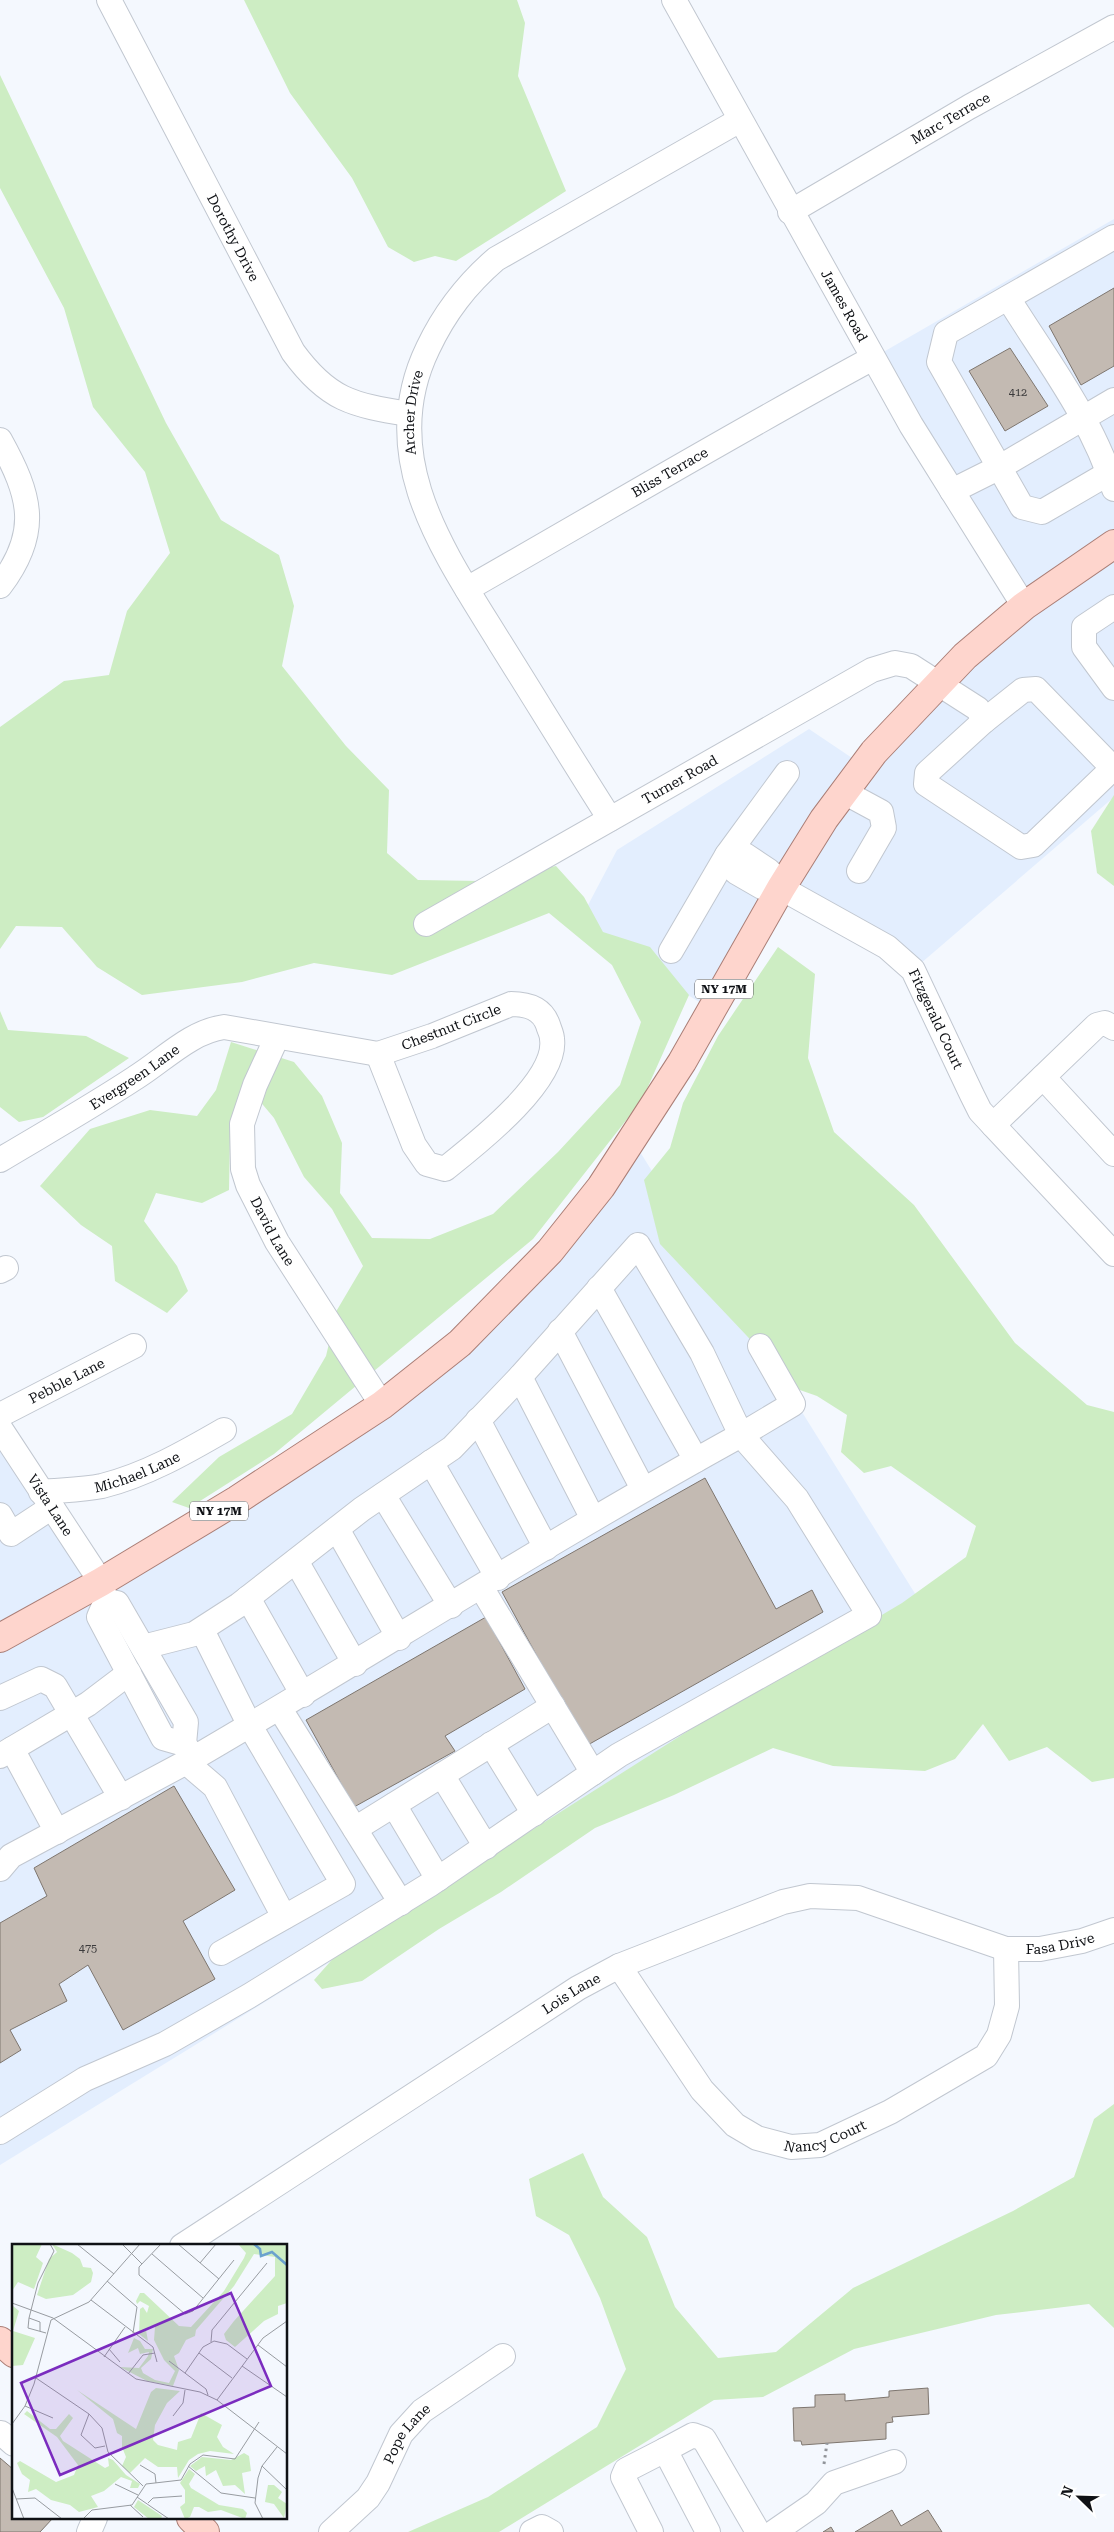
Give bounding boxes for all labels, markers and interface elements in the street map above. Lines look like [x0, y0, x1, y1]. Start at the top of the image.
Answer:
street label: Marc Terrace [908, 89, 993, 147]
street label: Dorothy Drive [204, 191, 263, 284]
street label: James Road [818, 267, 871, 345]
street label: Archer Drive [401, 368, 426, 456]
house number: 412 [1009, 386, 1027, 399]
street label: Bliss Terrace [629, 444, 711, 500]
street label: Turner Road [639, 752, 720, 807]
street label: Fitzgerald Court [906, 966, 967, 1072]
road number: NY 17M [695, 980, 753, 999]
street label: Chestnut Circle [399, 1001, 503, 1053]
street label: Evergreen Lane [87, 1041, 183, 1113]
street label: David Lane [247, 1194, 298, 1269]
street label: Pebble Lane [26, 1354, 108, 1407]
street label: Michael Lane [93, 1448, 183, 1495]
street label: Vista Lane [24, 1471, 77, 1539]
road number: NY 17M [190, 1502, 248, 1520]
street label: Fasa Drive [1026, 1929, 1097, 1957]
house number: 475 [79, 1942, 97, 1955]
street label: Lois Lane [539, 1969, 603, 2017]
street label: Nancy Court [782, 2116, 869, 2156]
inset map [12, 2244, 288, 2520]
street label: Pope Lane [380, 2400, 433, 2466]
north arrow [1054, 2472, 1104, 2522]
text: N [1058, 2484, 1077, 2500]

